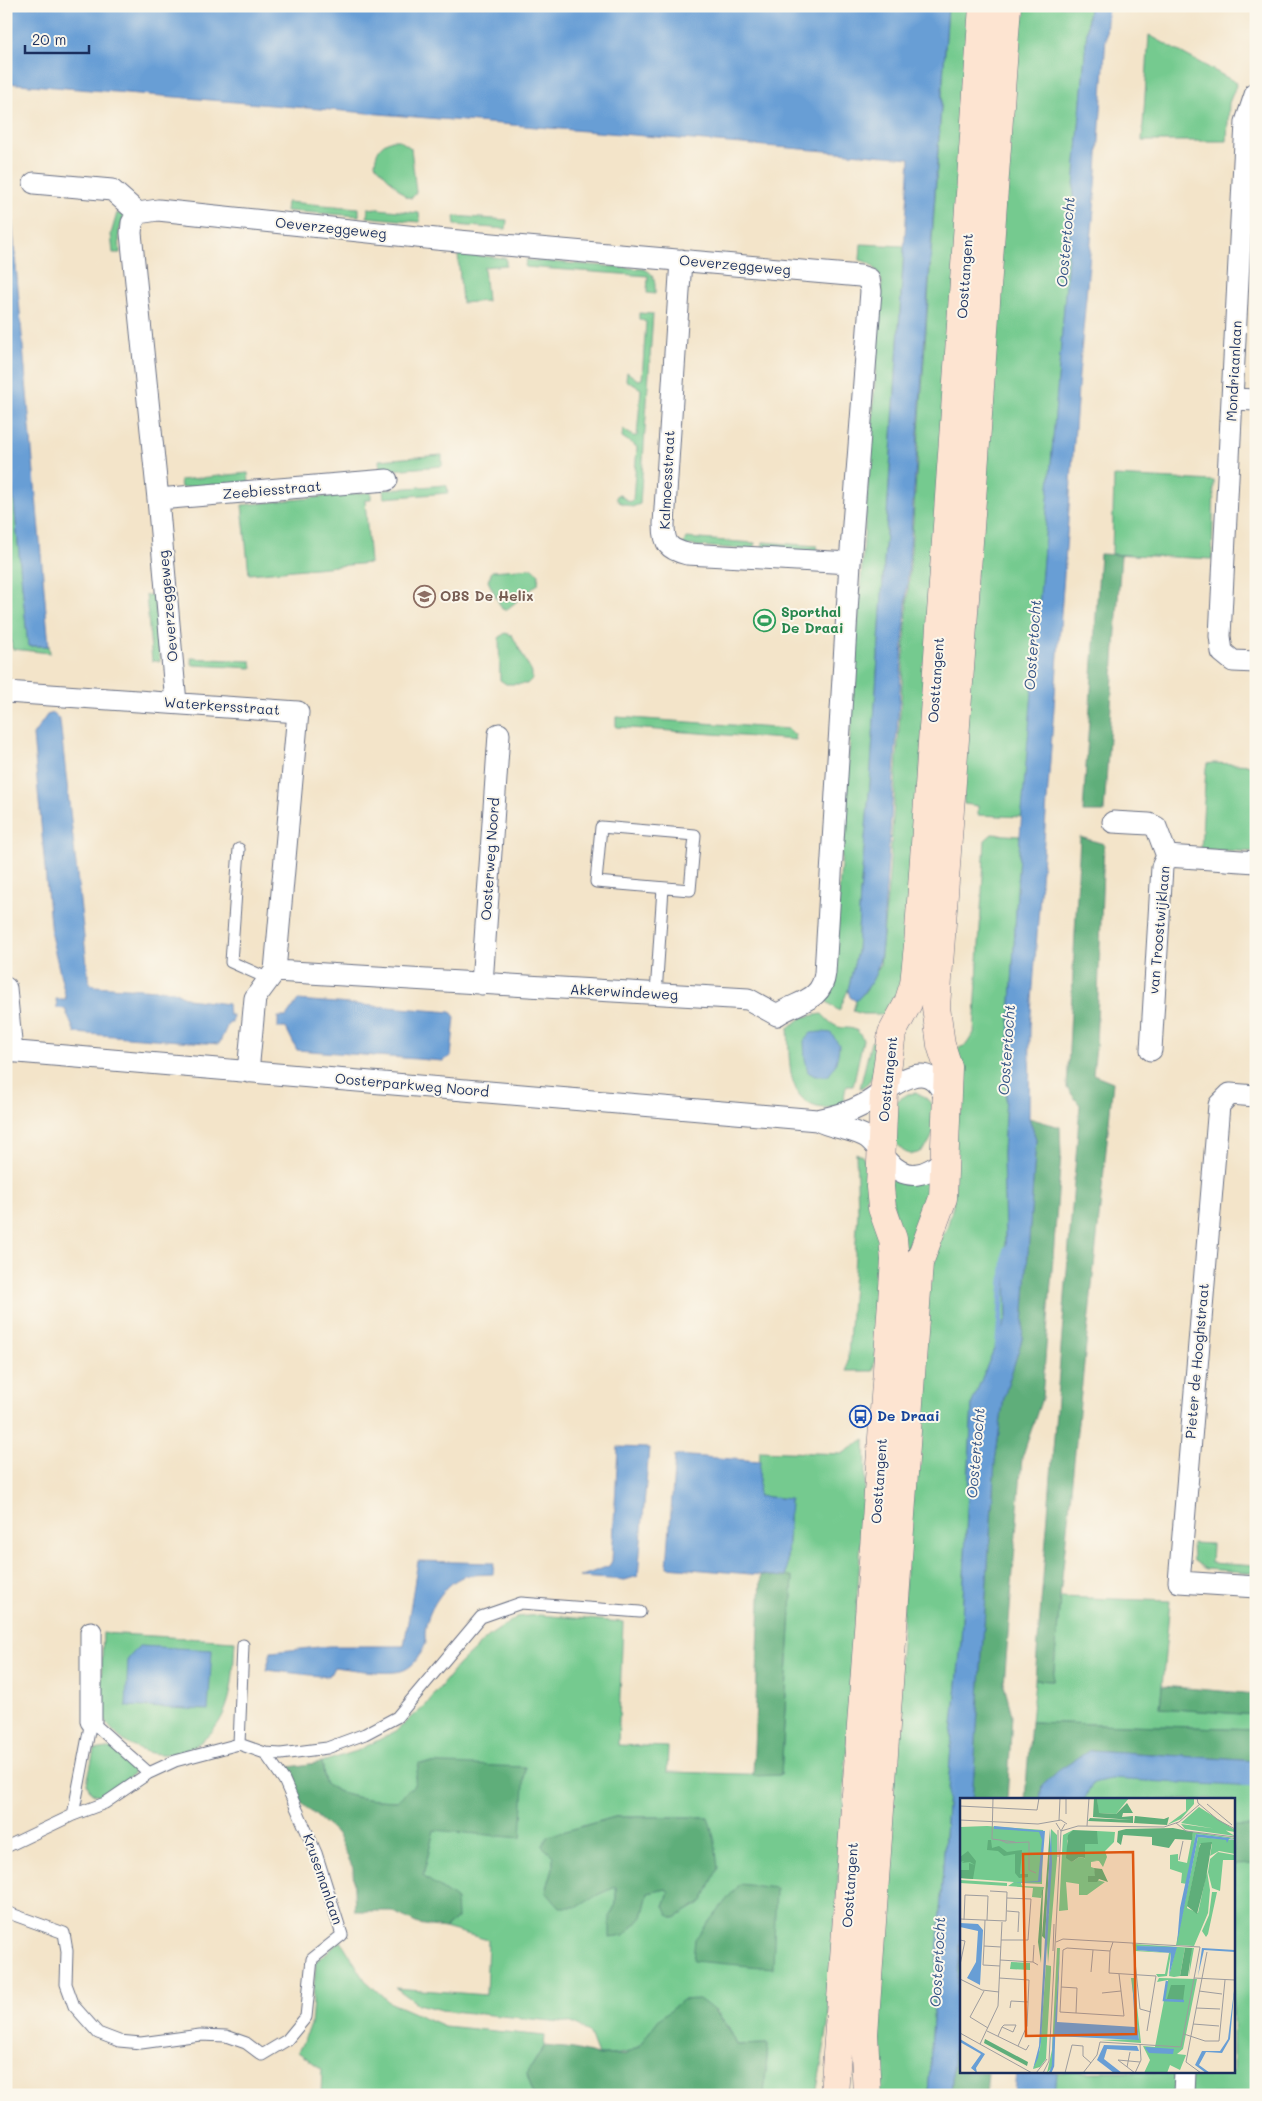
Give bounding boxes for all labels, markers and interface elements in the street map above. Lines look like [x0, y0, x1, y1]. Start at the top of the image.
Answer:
scale bar [25, 22, 89, 54]
text: 20 m [32, 29, 66, 49]
water label: Oostertocht [1051, 196, 1079, 288]
street label: Oeverzeggeweg [274, 212, 388, 243]
street label: Oosttangent [952, 233, 977, 319]
street label: Oeverzeggeweg [678, 250, 792, 279]
street label: Mondriaanlaan [1221, 320, 1246, 422]
street label: Kalmoesstraat [654, 430, 679, 530]
street label: Zeebiesstraat [222, 476, 322, 503]
street label: Oeverzeggeweg [153, 549, 182, 663]
school or university icon: OBS De Helix [412, 584, 436, 608]
place label: OBS De Helix [440, 586, 534, 605]
water label: Oostertocht [1019, 599, 1045, 691]
place label: Sporthal De Draai [781, 602, 844, 637]
sports icon: Sporthal De Draai [753, 608, 777, 632]
street label: Oosttangent [923, 637, 948, 723]
street label: Waterkersstraat [163, 692, 281, 719]
street label: Oosterweg Noord [476, 797, 503, 921]
street label: van Troostwijklaan [1143, 865, 1174, 995]
street label: Akkerwindeweg [569, 979, 679, 1004]
water label: Oostertocht [993, 1004, 1019, 1096]
street label: Oosttangent [874, 1035, 901, 1123]
street label: Oosterparkweg Noord [334, 1068, 490, 1101]
street label: Pieter de Hooghstraat [1180, 1282, 1213, 1440]
bus stop icon: De Draai [849, 1404, 873, 1428]
place label: De Draai [877, 1406, 940, 1425]
water label: Oostertocht [961, 1407, 989, 1499]
street label: Oosttangent [866, 1438, 891, 1524]
inset map [960, 1798, 1234, 2074]
street label: Krusemanlaan [299, 1831, 348, 1927]
street label: Oosttangent [837, 1842, 862, 1928]
water label: Oostertocht [925, 1916, 949, 2008]

